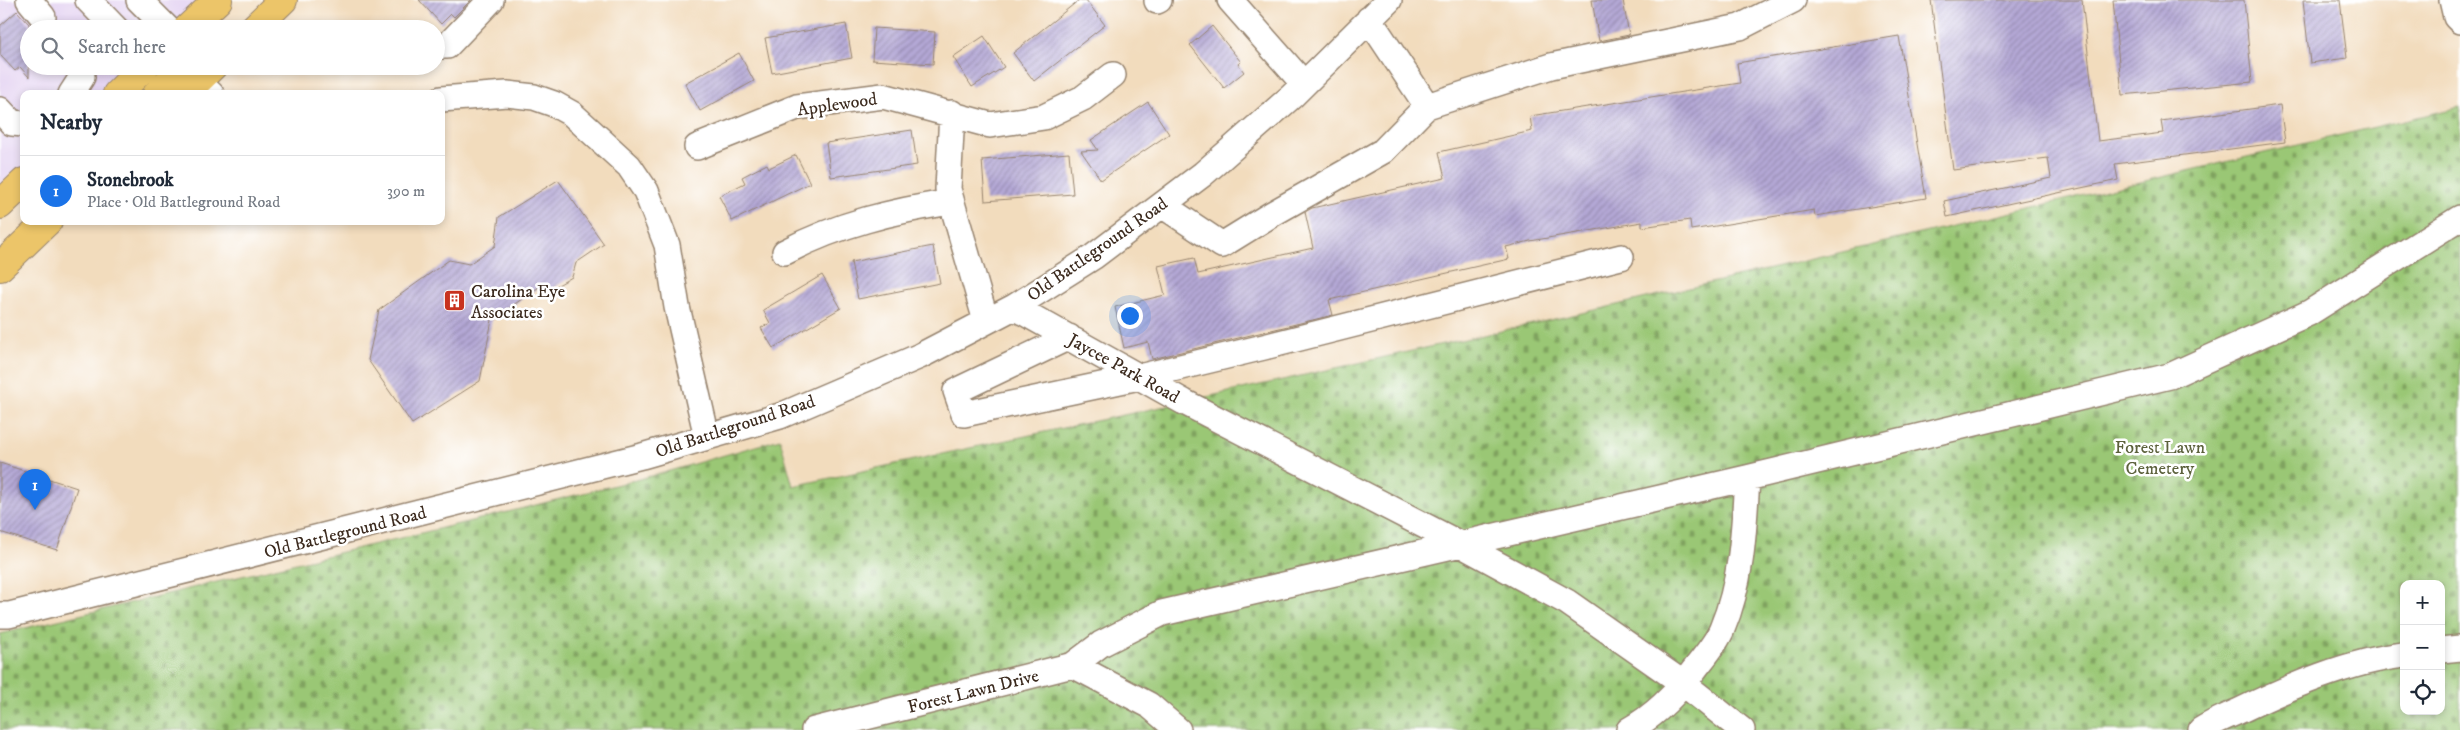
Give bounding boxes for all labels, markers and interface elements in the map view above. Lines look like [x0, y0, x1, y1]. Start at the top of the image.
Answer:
search box [20, 20, 445, 75]
icon: search [38, 34, 66, 62]
text: Search here [78, 36, 166, 59]
street label: Applewood [796, 89, 878, 121]
text: Nearby [40, 110, 102, 136]
text: Stonebrook [87, 169, 174, 192]
text: 1 [53, 181, 59, 201]
text: 390 m [387, 181, 425, 201]
text: Place · Old Battleground Road [87, 192, 280, 212]
street label: Old Battleground Road [1023, 193, 1172, 307]
place label: Carolina Eye Associates [471, 281, 565, 324]
building icon: Carolina Eye Associates [443, 289, 467, 313]
your location [1117, 303, 1143, 329]
street label: Jaycee Park Road [1062, 328, 1183, 409]
street label: Old Battleground Road [653, 391, 818, 463]
park label: Forest Lawn Cemetery [2115, 437, 2206, 480]
pin: 1 [19, 469, 51, 510]
street label: Old Battleground Road [262, 502, 429, 564]
map controls [2400, 580, 2445, 715]
button: + [2400, 580, 2445, 625]
button: − [2400, 625, 2445, 670]
street label: Forest Lawn Drive [905, 665, 1041, 719]
button: locate [2400, 670, 2445, 715]

